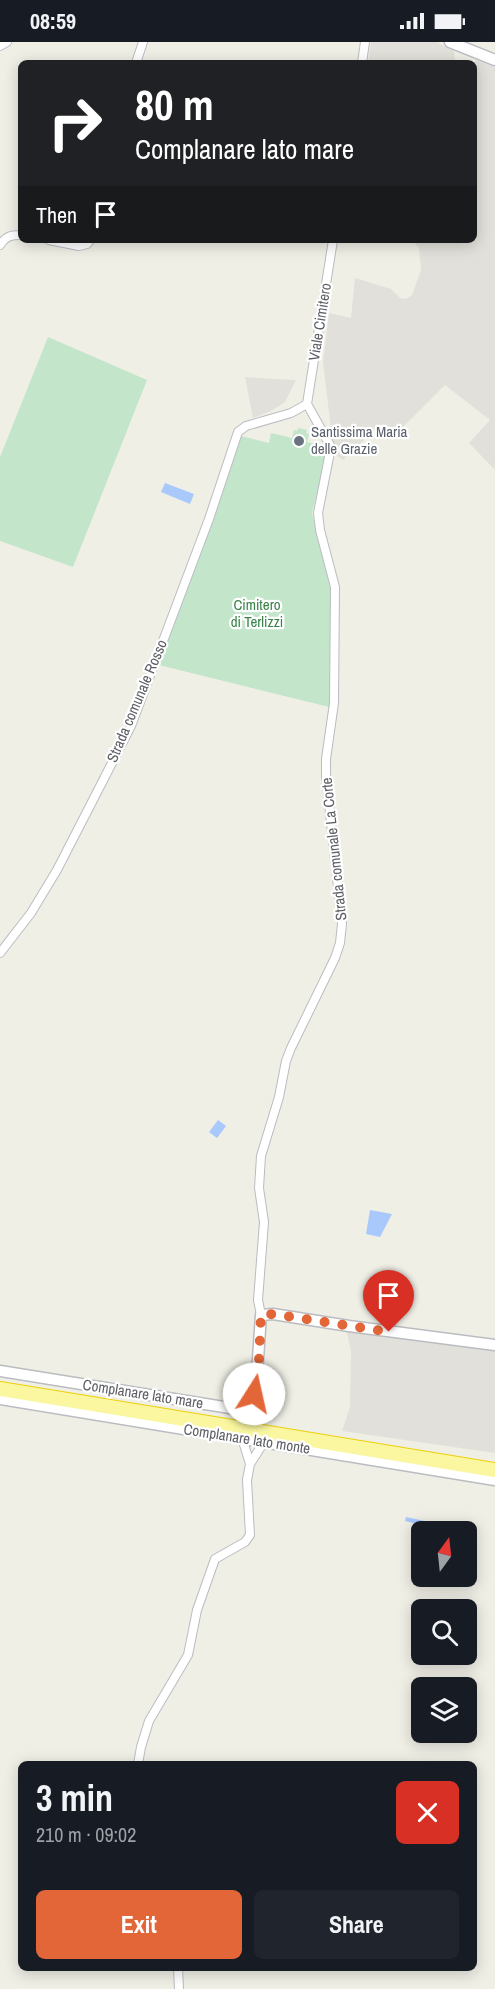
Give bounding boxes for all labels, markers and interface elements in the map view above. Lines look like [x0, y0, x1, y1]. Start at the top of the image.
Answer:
text: 08:59 [30, 6, 76, 36]
text: 80 m [135, 77, 214, 133]
icon: right [36, 84, 114, 162]
text: Complanare lato mare [135, 131, 354, 167]
icon: arrive [89, 198, 122, 231]
text: Then [36, 200, 77, 230]
street label: Viale Cimitero [303, 281, 336, 362]
place label: Santissima Maria delle Grazie [311, 421, 408, 459]
marker: Santissima Maria delle Grazie [292, 434, 306, 448]
park label: Cimitero di Terlizzi [231, 594, 283, 632]
street label: Strada comunale Rosso [101, 636, 172, 765]
street label: Strada comunale La Corte [316, 776, 351, 922]
pin [363, 1270, 414, 1332]
icon: arrive [372, 1279, 405, 1312]
position arrow [222, 1362, 286, 1426]
street label: Complanare lato mare [81, 1374, 205, 1413]
street label: Complanare lato monte [182, 1418, 312, 1459]
north arrow [411, 1521, 477, 1587]
map controls [411, 1521, 477, 1743]
button: search [411, 1599, 477, 1665]
button: layers [411, 1677, 477, 1743]
text: 3 min [36, 1774, 113, 1822]
button: close [396, 1781, 459, 1844]
text: 210 m · 09:02 [36, 1821, 136, 1848]
button: Exit [36, 1890, 242, 1959]
button: Share [254, 1890, 459, 1959]

